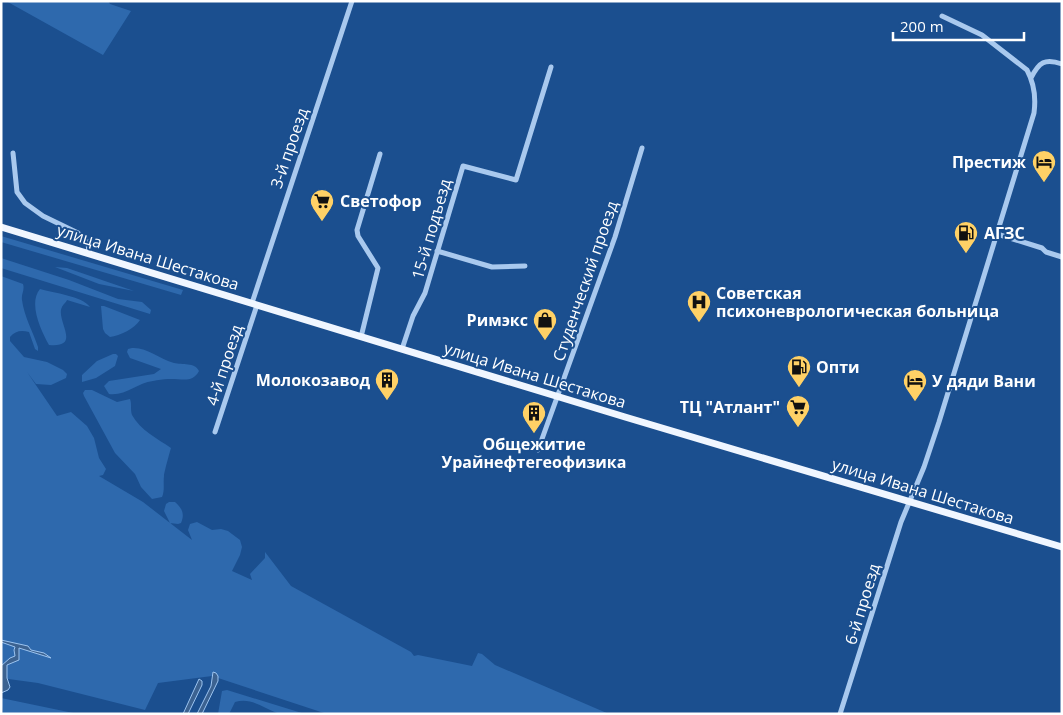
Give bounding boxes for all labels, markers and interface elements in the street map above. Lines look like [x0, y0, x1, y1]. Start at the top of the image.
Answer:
scale bar [893, 10, 1024, 42]
text: 200 m [900, 16, 944, 36]
street label: 3-й проезд [265, 105, 313, 191]
hotel icon: Престиж [1031, 149, 1057, 183]
place label: Престиж [952, 151, 1026, 173]
street label: 15-й подъезд [406, 176, 456, 282]
supermarket icon: Светофор [309, 188, 335, 222]
place label: Светофор [340, 190, 422, 212]
street label: Студенческий проезд [547, 198, 623, 364]
street label: улица Ивана Шестакова [54, 219, 242, 295]
fuel station icon: АГЗС [953, 220, 979, 254]
place label: АГЗС [984, 222, 1025, 244]
place label: Советская психоневрологическая больница [716, 282, 999, 322]
hospital icon: Советская психоневрологическая больница [686, 289, 712, 323]
shop icon: Римэкс [532, 307, 558, 341]
place label: Римэкс [467, 309, 528, 331]
street label: 4-й проезд [201, 322, 247, 408]
street label: улица Ивана Шестакова [441, 337, 629, 413]
fuel station icon: Опти [786, 354, 812, 388]
place label: Опти [816, 356, 860, 378]
building icon: Молокозавод [374, 367, 400, 401]
hotel icon: У дяди Вани [902, 368, 928, 402]
place label: Молокозавод [256, 369, 370, 391]
place label: У дяди Вани [932, 370, 1036, 392]
supermarket icon: ТЦ "Атлант" [785, 394, 811, 428]
place label: ТЦ "Атлант" [680, 396, 780, 418]
building icon: Общежитие Урайнефтегеофизика [521, 400, 547, 434]
place label: Общежитие Урайнефтегеофизика [442, 433, 626, 473]
street label: улица Ивана Шестакова [829, 453, 1017, 529]
street label: 6-й проезд [839, 561, 885, 647]

